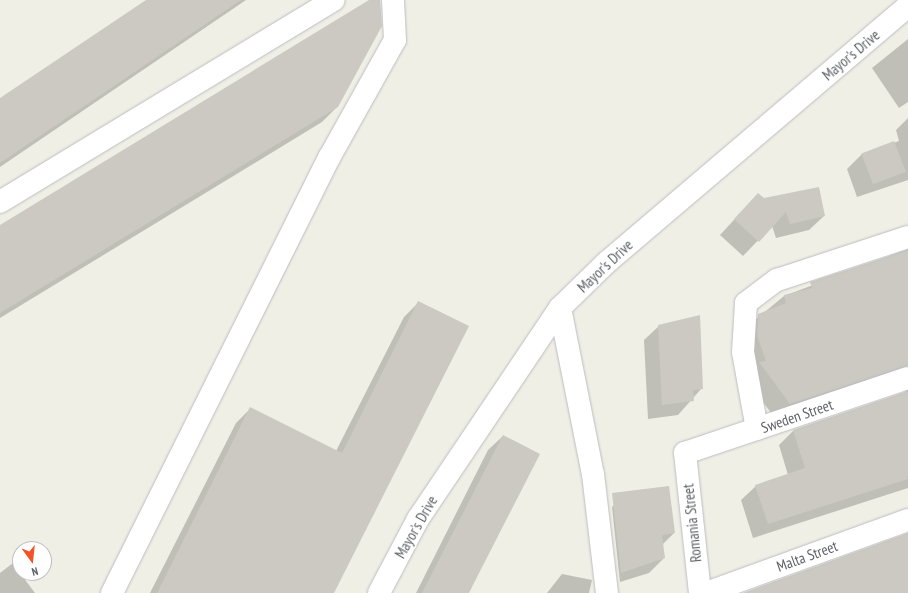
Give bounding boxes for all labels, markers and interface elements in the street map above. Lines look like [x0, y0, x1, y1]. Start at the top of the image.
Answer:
street label: Mayor's Drive [819, 26, 883, 84]
street label: Mayor's Drive [574, 236, 636, 296]
street label: Sweden Street [759, 395, 835, 437]
street label: Romania Street [679, 483, 705, 563]
street label: Mayor's Drive [391, 493, 441, 561]
street label: Malta Street [774, 537, 840, 575]
north arrow [12, 541, 52, 581]
text: N [30, 564, 40, 579]

